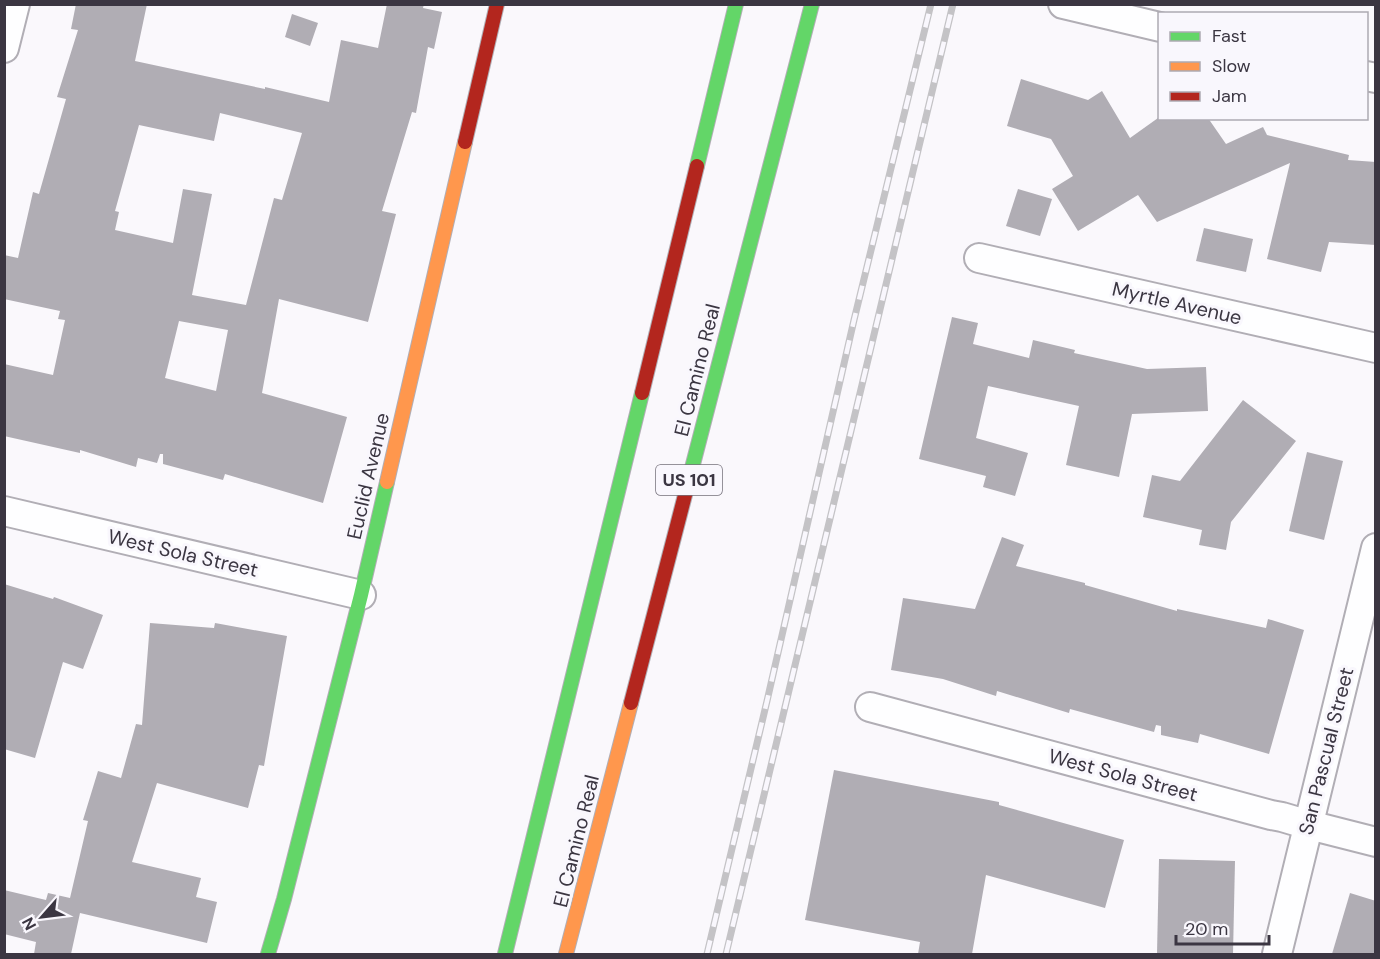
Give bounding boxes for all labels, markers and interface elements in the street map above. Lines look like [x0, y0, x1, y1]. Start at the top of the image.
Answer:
legend [1158, 12, 1368, 120]
text: Fast [1212, 24, 1247, 48]
text: Slow [1212, 54, 1251, 78]
text: Jam [1212, 84, 1247, 108]
street label: Myrtle Avenue [1110, 275, 1244, 331]
street label: El Camino Real [668, 301, 726, 439]
street label: Euclid Avenue [341, 410, 395, 542]
road number: US 101 [656, 465, 722, 495]
street label: West Sola Street [105, 523, 261, 583]
street label: San Pascual Street [1293, 664, 1359, 837]
street label: West Sola Street [1046, 743, 1201, 807]
street label: El Camino Real [547, 772, 605, 910]
north arrow [12, 887, 72, 947]
scale bar [1176, 908, 1269, 946]
text: N [17, 914, 41, 934]
text: 20 m [1185, 917, 1228, 941]

